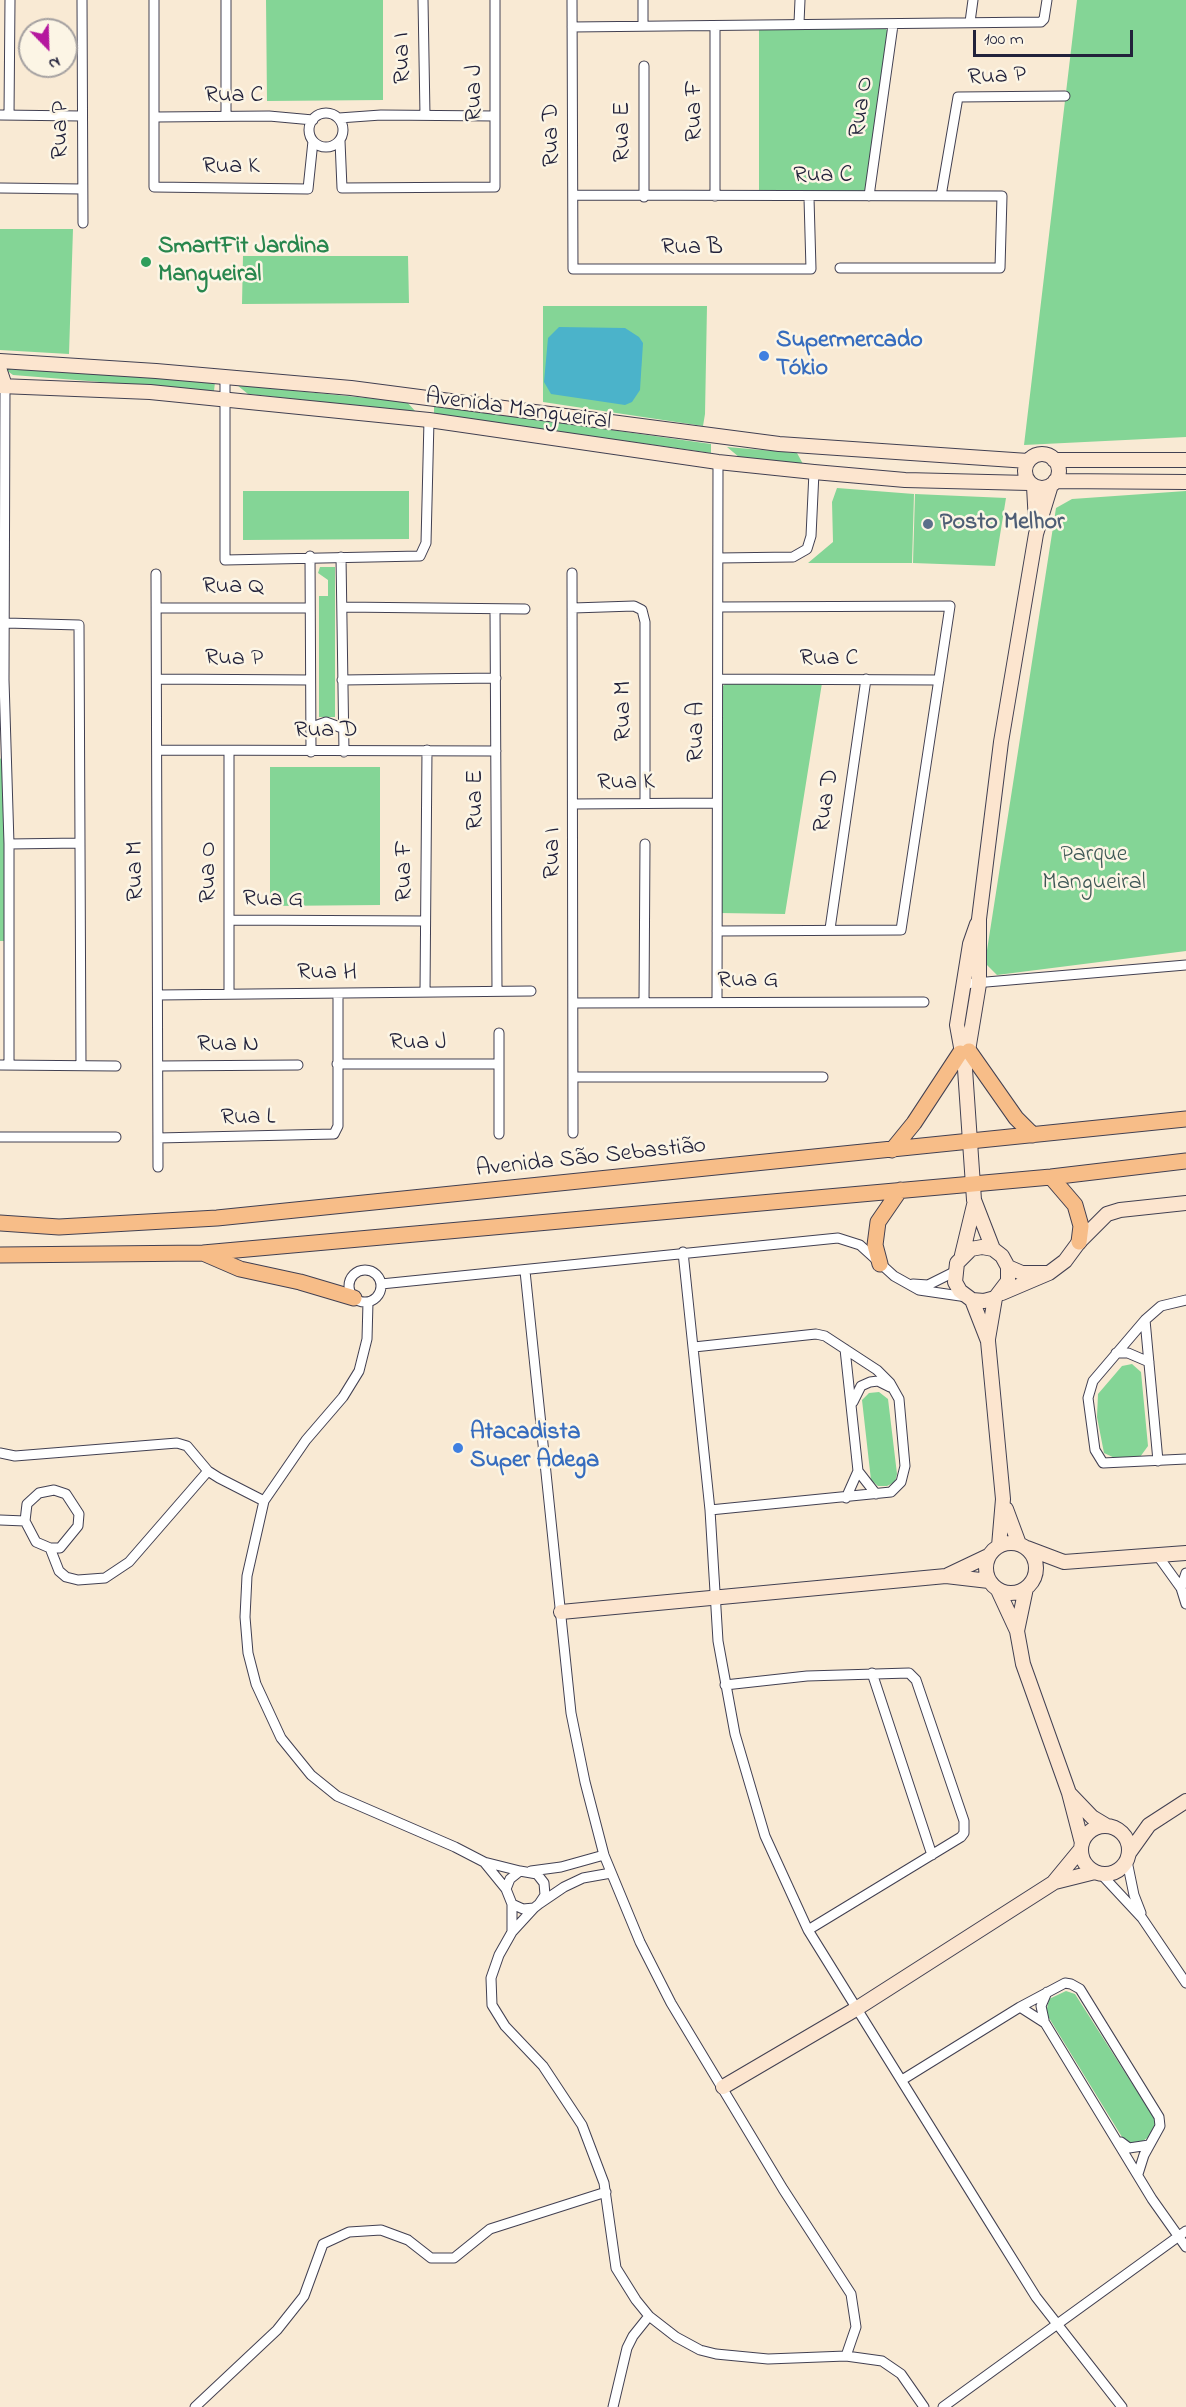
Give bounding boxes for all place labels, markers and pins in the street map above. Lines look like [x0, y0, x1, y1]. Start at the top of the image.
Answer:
place label: SmartFit Jardina Mangueiral [158, 234, 329, 290]
marker: SmartFit Jardina Mangueiral [139, 255, 153, 269]
place label: Supermercado Tókio [776, 328, 923, 384]
marker: Supermercado Tókio [757, 349, 771, 363]
place label: Posto Melhor [940, 510, 1064, 538]
marker: Posto Melhor [921, 517, 935, 531]
place label: Atacadista Super Adega [470, 1420, 599, 1476]
marker: Atacadista Super Adega [451, 1441, 465, 1455]

